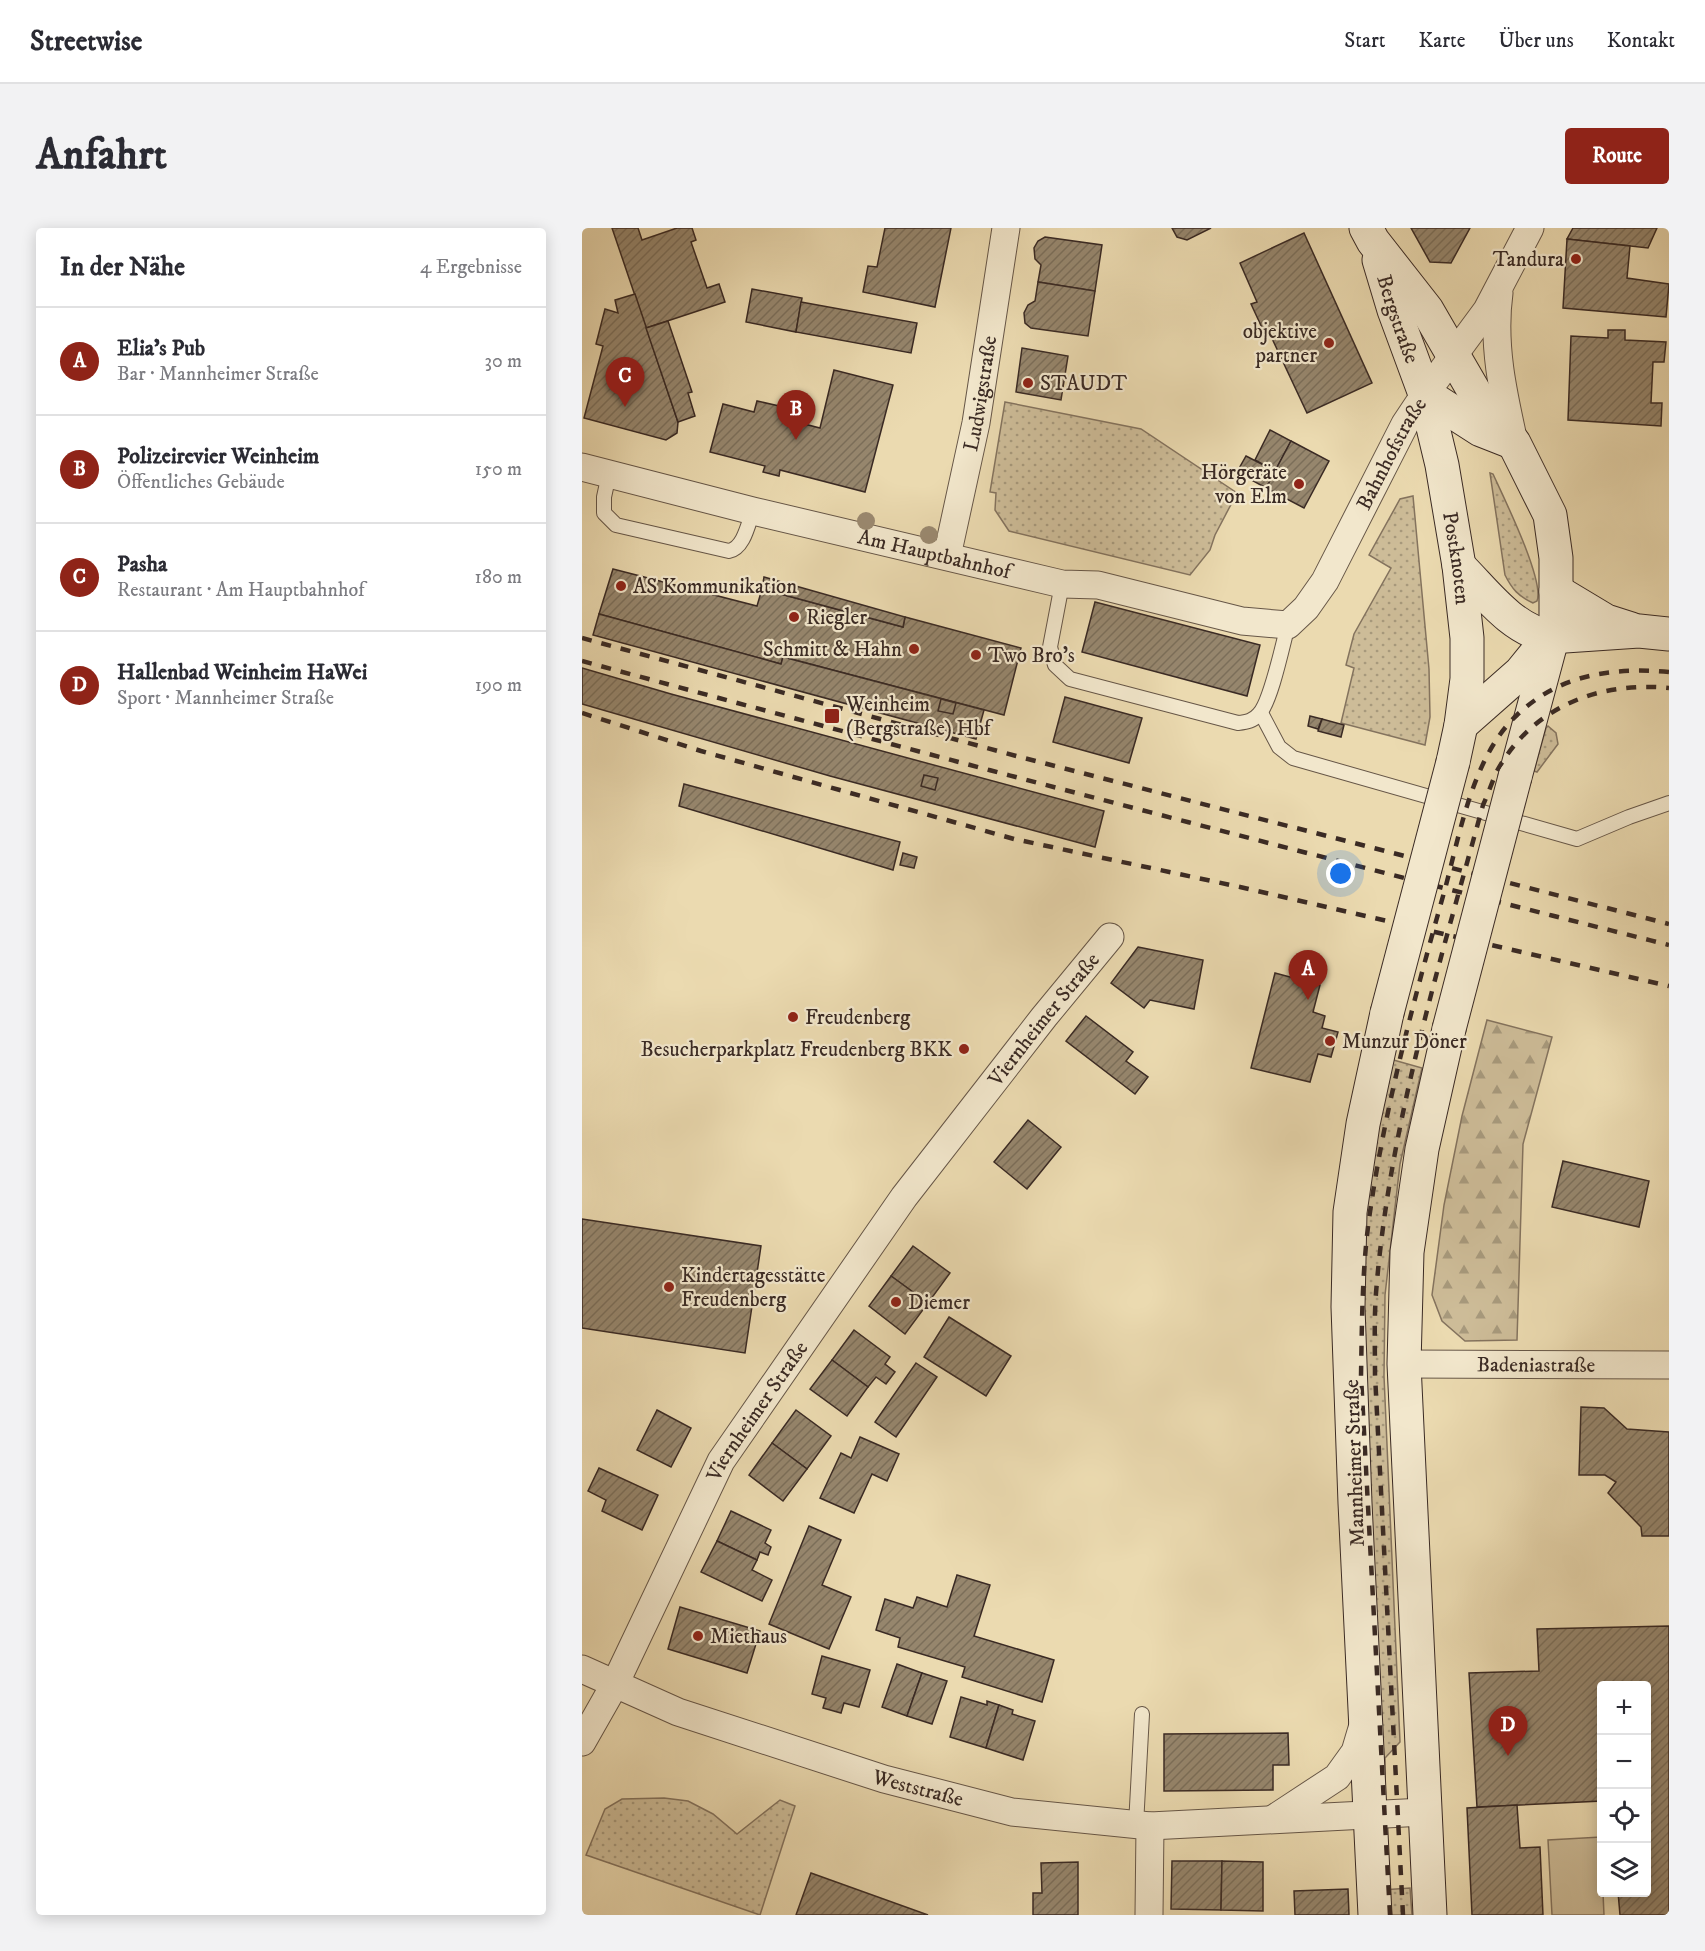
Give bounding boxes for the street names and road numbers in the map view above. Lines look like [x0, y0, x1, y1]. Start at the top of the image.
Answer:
street label: Bergstraße [1370, 272, 1425, 367]
street label: Ludwigstraße [958, 334, 1003, 454]
street label: Bahnhofstraße [1351, 393, 1433, 515]
street label: Postknoten [1436, 510, 1475, 606]
street label: Am Hauptbahnhof [855, 524, 1016, 586]
street label: Viernheimer Straße [982, 947, 1106, 1093]
street label: Viernheimer Straße [701, 1336, 814, 1486]
street label: Badeniastraße [1477, 1352, 1596, 1379]
street label: Mannheimer Straße [1339, 1378, 1371, 1547]
street label: Weststraße [868, 1764, 966, 1813]

